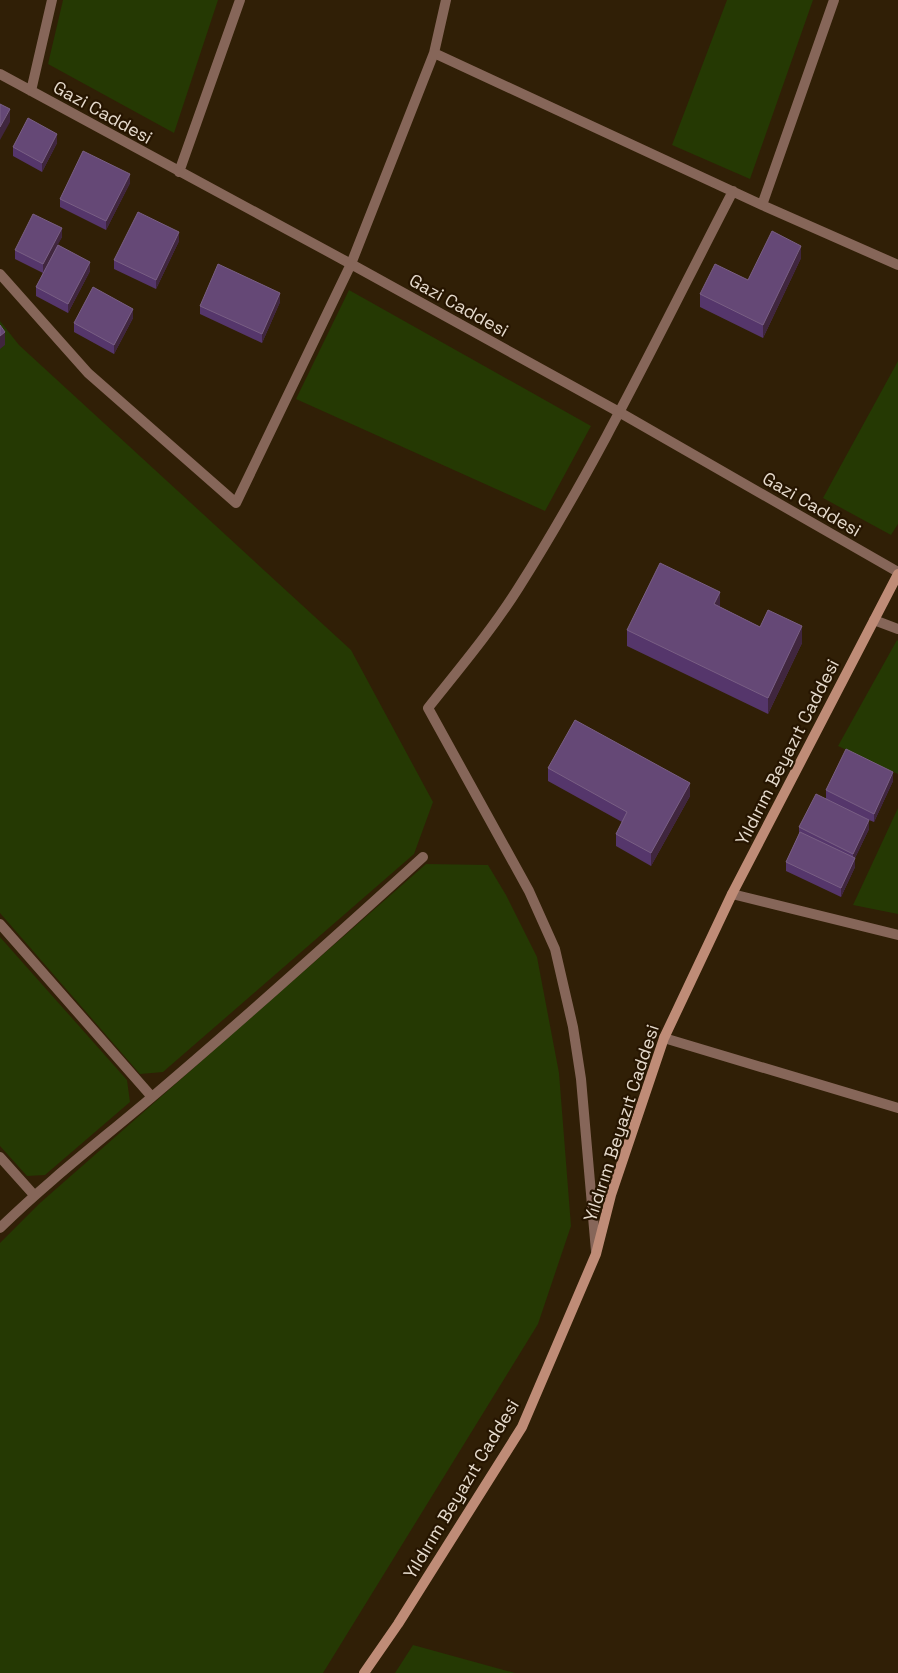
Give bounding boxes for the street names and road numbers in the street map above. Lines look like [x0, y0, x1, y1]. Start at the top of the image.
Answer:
street label: Gazi Caddesi [49, 75, 157, 149]
street label: Gazi Caddesi [405, 268, 513, 342]
street label: Gazi Caddesi [759, 467, 865, 541]
street label: Yıldırım Beyazıt Caddesi [730, 655, 844, 849]
street label: Yıldırım Beyazıt Caddesi [578, 1022, 664, 1224]
street label: Yıldırım Beyazıt Caddesi [398, 1395, 524, 1583]

